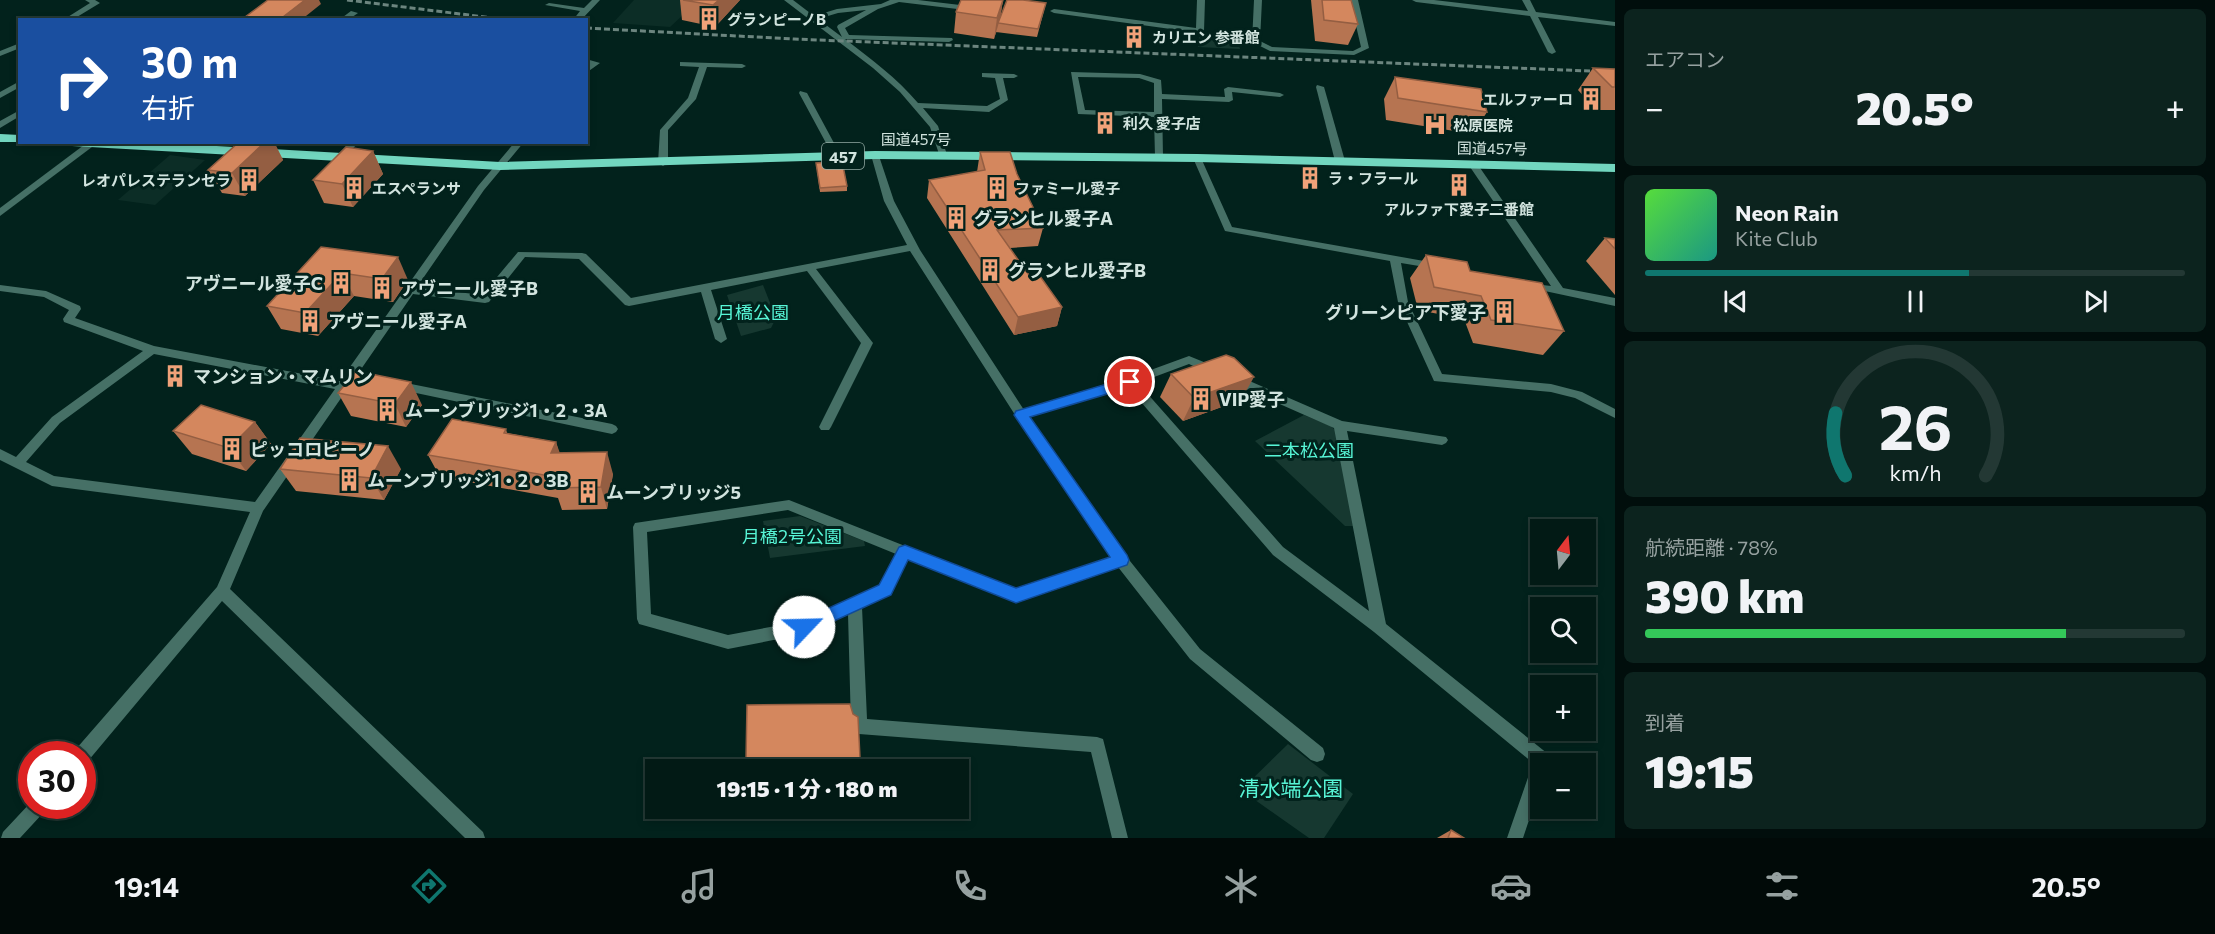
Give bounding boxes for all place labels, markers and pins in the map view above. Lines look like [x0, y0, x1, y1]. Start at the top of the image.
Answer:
building icon: グランピーノB [696, 6, 722, 32]
place label: グランピーノB [727, 10, 826, 28]
building icon: カリエン 参番館 [1121, 24, 1147, 50]
place label: カリエン 参番館 [1152, 28, 1260, 46]
building icon: エルファーロ [1578, 86, 1604, 112]
place label: エルファーロ [1483, 90, 1573, 108]
building icon: 利久 愛子店 [1092, 110, 1118, 136]
hospital icon: 松原医院 [1422, 112, 1448, 138]
place label: 利久 愛子店 [1123, 114, 1201, 132]
place label: 松原医院 [1453, 116, 1513, 134]
building icon: ラ・フラール [1297, 165, 1323, 191]
building icon: レオパレステランセラ [236, 167, 262, 193]
place label: ラ・フラール [1328, 169, 1418, 187]
place label: レオパレステランセラ [81, 171, 231, 189]
building icon: アルファ下愛子二番館 [1446, 172, 1472, 198]
building icon: エスペランサ [341, 175, 367, 201]
building icon: ファミール愛子 [984, 175, 1010, 201]
place label: エスペランサ [372, 179, 461, 197]
place label: ファミール愛子 [1015, 179, 1120, 197]
place label: アルファ下愛子二番館 [1384, 200, 1534, 218]
building icon: グランヒル愛子A [943, 205, 969, 231]
place label: グランヒル愛子A [974, 207, 1113, 229]
building icon: グランヒル愛子B [977, 257, 1003, 283]
place label: グランヒル愛子B [1008, 259, 1146, 281]
building icon: アヴニール愛子C [328, 270, 354, 296]
place label: アヴニール愛子C [185, 272, 323, 294]
building icon: アヴニール愛子B [369, 275, 395, 301]
place label: アヴニール愛子B [400, 277, 538, 299]
building icon: グリーンピア下愛子 [1491, 299, 1517, 325]
place label: グリーンピア下愛子 [1325, 301, 1486, 323]
building icon: アヴニール愛子A [297, 308, 323, 334]
place label: アヴニール愛子A [328, 310, 467, 332]
pin [1104, 356, 1155, 407]
building icon: マンション・マムリン [162, 363, 188, 389]
place label: マンション・マムリン [193, 365, 373, 387]
building icon: VIP愛子 [1188, 386, 1214, 412]
place label: VIP愛子 [1219, 388, 1285, 410]
building icon: ムーンブリッジ1・2・3A [374, 397, 400, 423]
place label: ムーンブリッジ1・2・3A [405, 399, 607, 421]
building icon: ピッコロピーノ [219, 436, 245, 462]
place label: ピッコロピーノ [250, 438, 375, 460]
building icon: ムーンブリッジ1・2・3B [336, 467, 362, 493]
place label: ムーンブリッジ1・2・3B [367, 469, 568, 491]
building icon: ムーンブリッジ5 [575, 479, 601, 505]
place label: ムーンブリッジ5 [606, 481, 741, 503]

